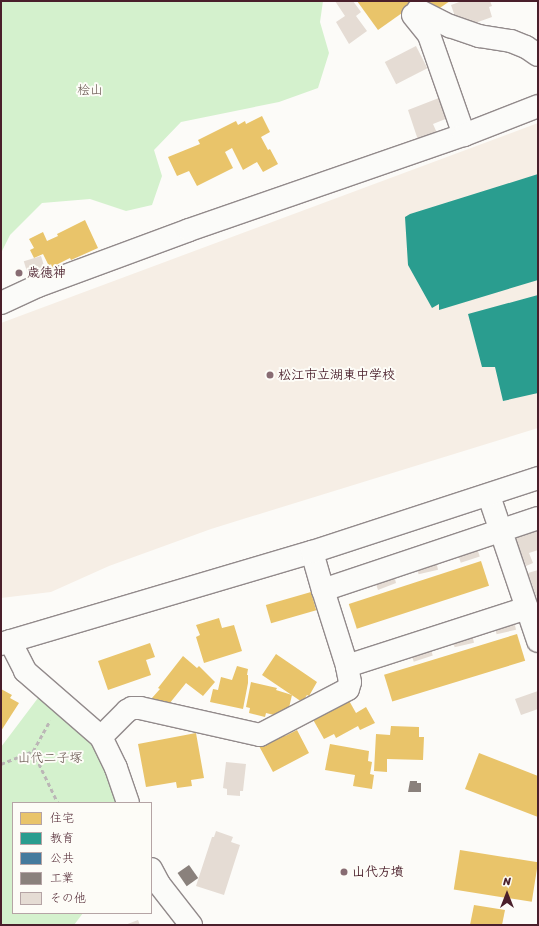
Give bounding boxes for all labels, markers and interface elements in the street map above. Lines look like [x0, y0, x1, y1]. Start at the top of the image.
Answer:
park label: 桧山 [77, 82, 103, 98]
place label: 歳徳神 [27, 265, 66, 281]
marker: 歳徳神 [14, 268, 24, 278]
place label: 松江市立湖東中学校 [278, 367, 395, 383]
marker: 松江市立湖東中学校 [265, 370, 275, 380]
park label: 山代二子塚 [18, 750, 82, 766]
legend [12, 802, 152, 914]
text: 住宅 [50, 807, 74, 829]
text: 教育 [50, 827, 74, 849]
text: 公共 [50, 847, 74, 869]
place label: 山代方墳 [352, 864, 404, 880]
text: 工業 [50, 867, 74, 889]
marker: 山代方墳 [339, 867, 349, 877]
text: N [503, 872, 511, 891]
north arrow [487, 874, 527, 914]
text: その他 [50, 887, 86, 909]

